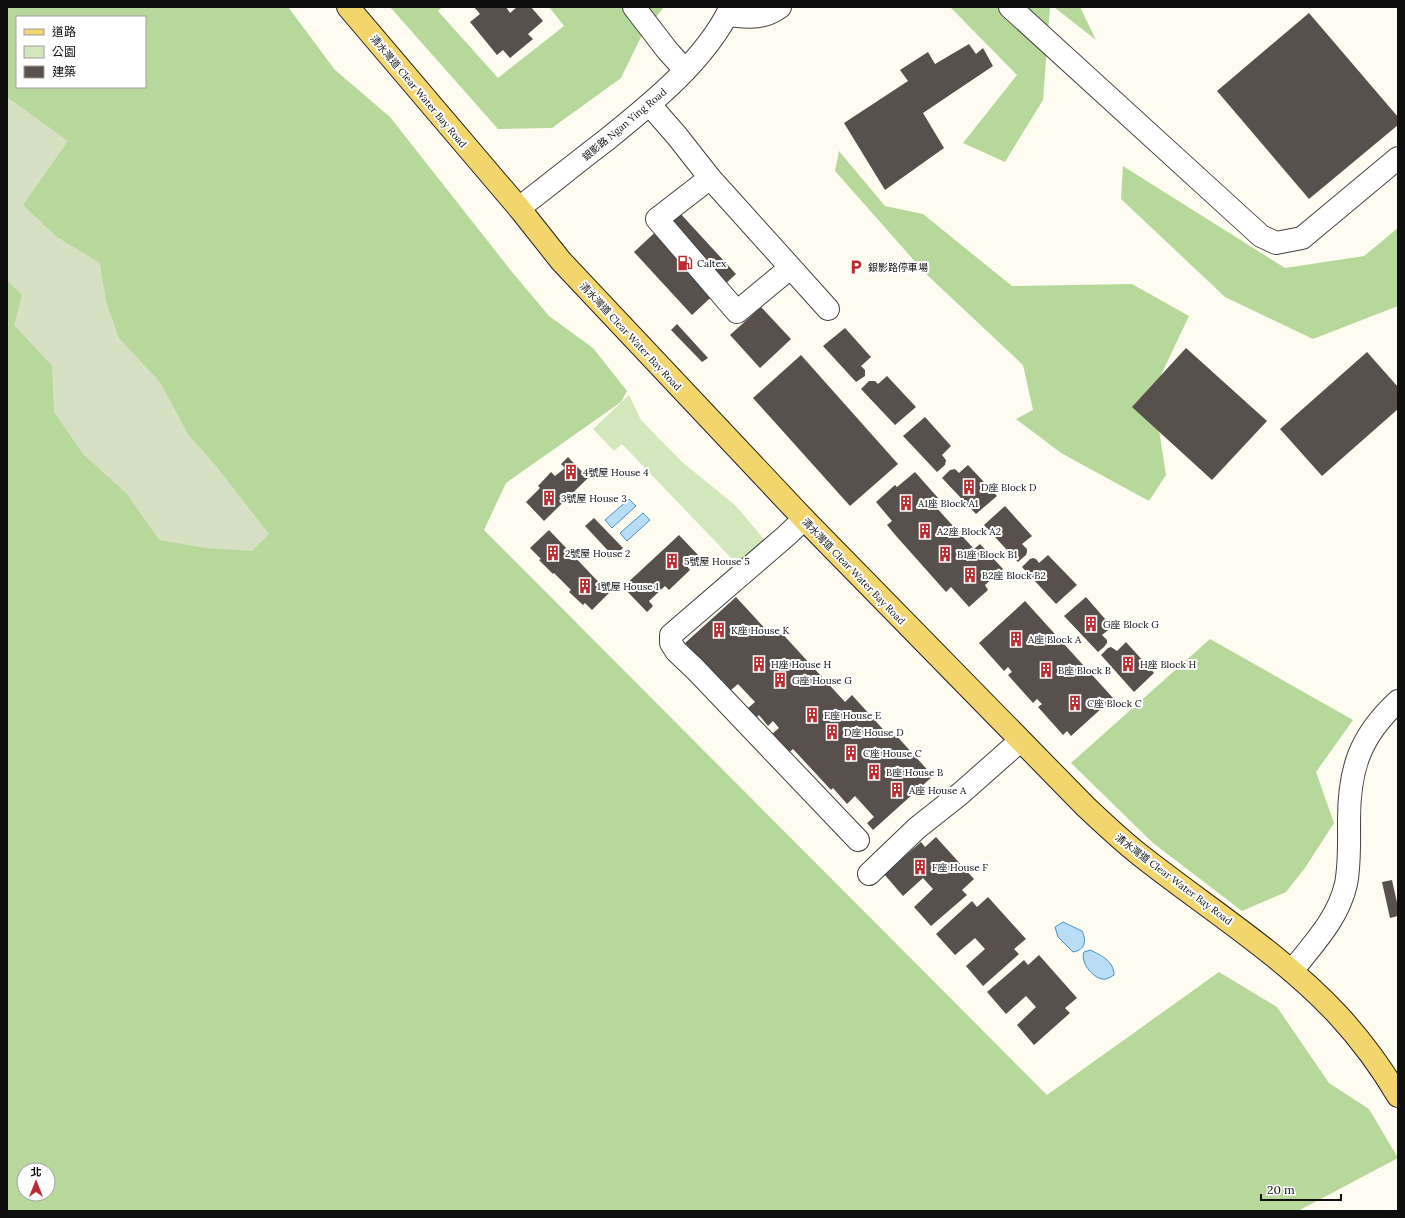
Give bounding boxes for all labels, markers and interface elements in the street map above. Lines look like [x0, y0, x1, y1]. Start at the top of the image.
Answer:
legend [16, 16, 146, 88]
text: 道路 [52, 24, 76, 39]
street label: 清水灣道 Clear Water Bay Road [368, 32, 470, 150]
text: 公園 [52, 44, 76, 59]
text: 建築 [52, 64, 76, 79]
street label: 銀影路 Ngan Ying Road [579, 85, 669, 163]
fuel station icon: Caltex [676, 254, 694, 272]
place label: Caltex [697, 257, 727, 270]
parking icon: 銀影路停車場 [847, 258, 865, 276]
place label: 銀影路停車場 [868, 261, 928, 274]
street label: 清水灣道 Clear Water Bay Road [577, 280, 684, 393]
building icon: 4號屋 House 4 [562, 463, 580, 481]
place label: 4號屋 House 4 [583, 466, 649, 479]
building icon: D座 Block D [960, 478, 978, 496]
place label: D座 Block D [981, 481, 1037, 494]
building icon: 3號屋 House 3 [540, 489, 558, 507]
place label: 3號屋 House 3 [561, 492, 627, 505]
building icon: A1座 Block A1 [897, 494, 915, 512]
place label: A1座 Block A1 [917, 497, 979, 510]
street label: 清水灣道 Clear Water Bay Road [799, 515, 908, 627]
building icon: A2座 Block A2 [916, 522, 934, 540]
place label: A2座 Block A2 [936, 525, 1001, 538]
building icon: 2號屋 House 2 [544, 544, 562, 562]
building icon: B1座 Block B1 [936, 545, 954, 563]
place label: 2號屋 House 2 [565, 547, 630, 560]
place label: B1座 Block B1 [957, 548, 1018, 561]
building icon: 5號屋 House 5 [663, 552, 681, 570]
place label: 5號屋 House 5 [684, 555, 750, 568]
building icon: B2座 Block B2 [961, 566, 979, 584]
place label: B2座 Block B2 [982, 569, 1046, 582]
building icon: 1號屋 House 1 [576, 577, 594, 595]
place label: 1號屋 House 1 [597, 580, 659, 593]
building icon: G座 Block G [1082, 615, 1100, 633]
place label: G座 Block G [1103, 618, 1159, 631]
building icon: K座 House K [710, 621, 728, 639]
place label: K座 House K [731, 624, 790, 637]
building icon: A座 Block A [1007, 630, 1025, 648]
place label: A座 Block A [1027, 633, 1082, 646]
building icon: H座 House H [750, 655, 768, 673]
building icon: H座 Block H [1119, 655, 1137, 673]
place label: H座 House H [771, 658, 832, 671]
place label: H座 Block H [1140, 658, 1196, 671]
building icon: B座 Block B [1037, 661, 1055, 679]
place label: B座 Block B [1058, 664, 1111, 677]
building icon: G座 House G [771, 671, 789, 689]
place label: G座 House G [792, 674, 852, 687]
building icon: C座 Block C [1066, 694, 1084, 712]
place label: C座 Block C [1087, 697, 1142, 710]
building icon: E座 House E [803, 706, 821, 724]
place label: E座 House E [824, 709, 881, 722]
building icon: D座 House D [823, 723, 841, 741]
place label: D座 House D [844, 726, 904, 739]
building icon: C座 House C [842, 744, 860, 762]
place label: C座 House C [863, 747, 922, 760]
building icon: B座 House B [865, 763, 883, 781]
place label: B座 House B [886, 766, 943, 779]
building icon: A座 House A [888, 781, 906, 799]
place label: A座 House A [908, 784, 967, 797]
street label: 清水灣道 Clear Water Bay Road [1113, 831, 1235, 928]
building icon: F座 House F [911, 858, 929, 876]
place label: F座 House F [932, 861, 988, 874]
north arrow [16, 1162, 56, 1202]
text: 北 [31, 1165, 42, 1179]
scale bar [1261, 1176, 1341, 1202]
text: 20 m [1267, 1182, 1295, 1197]

